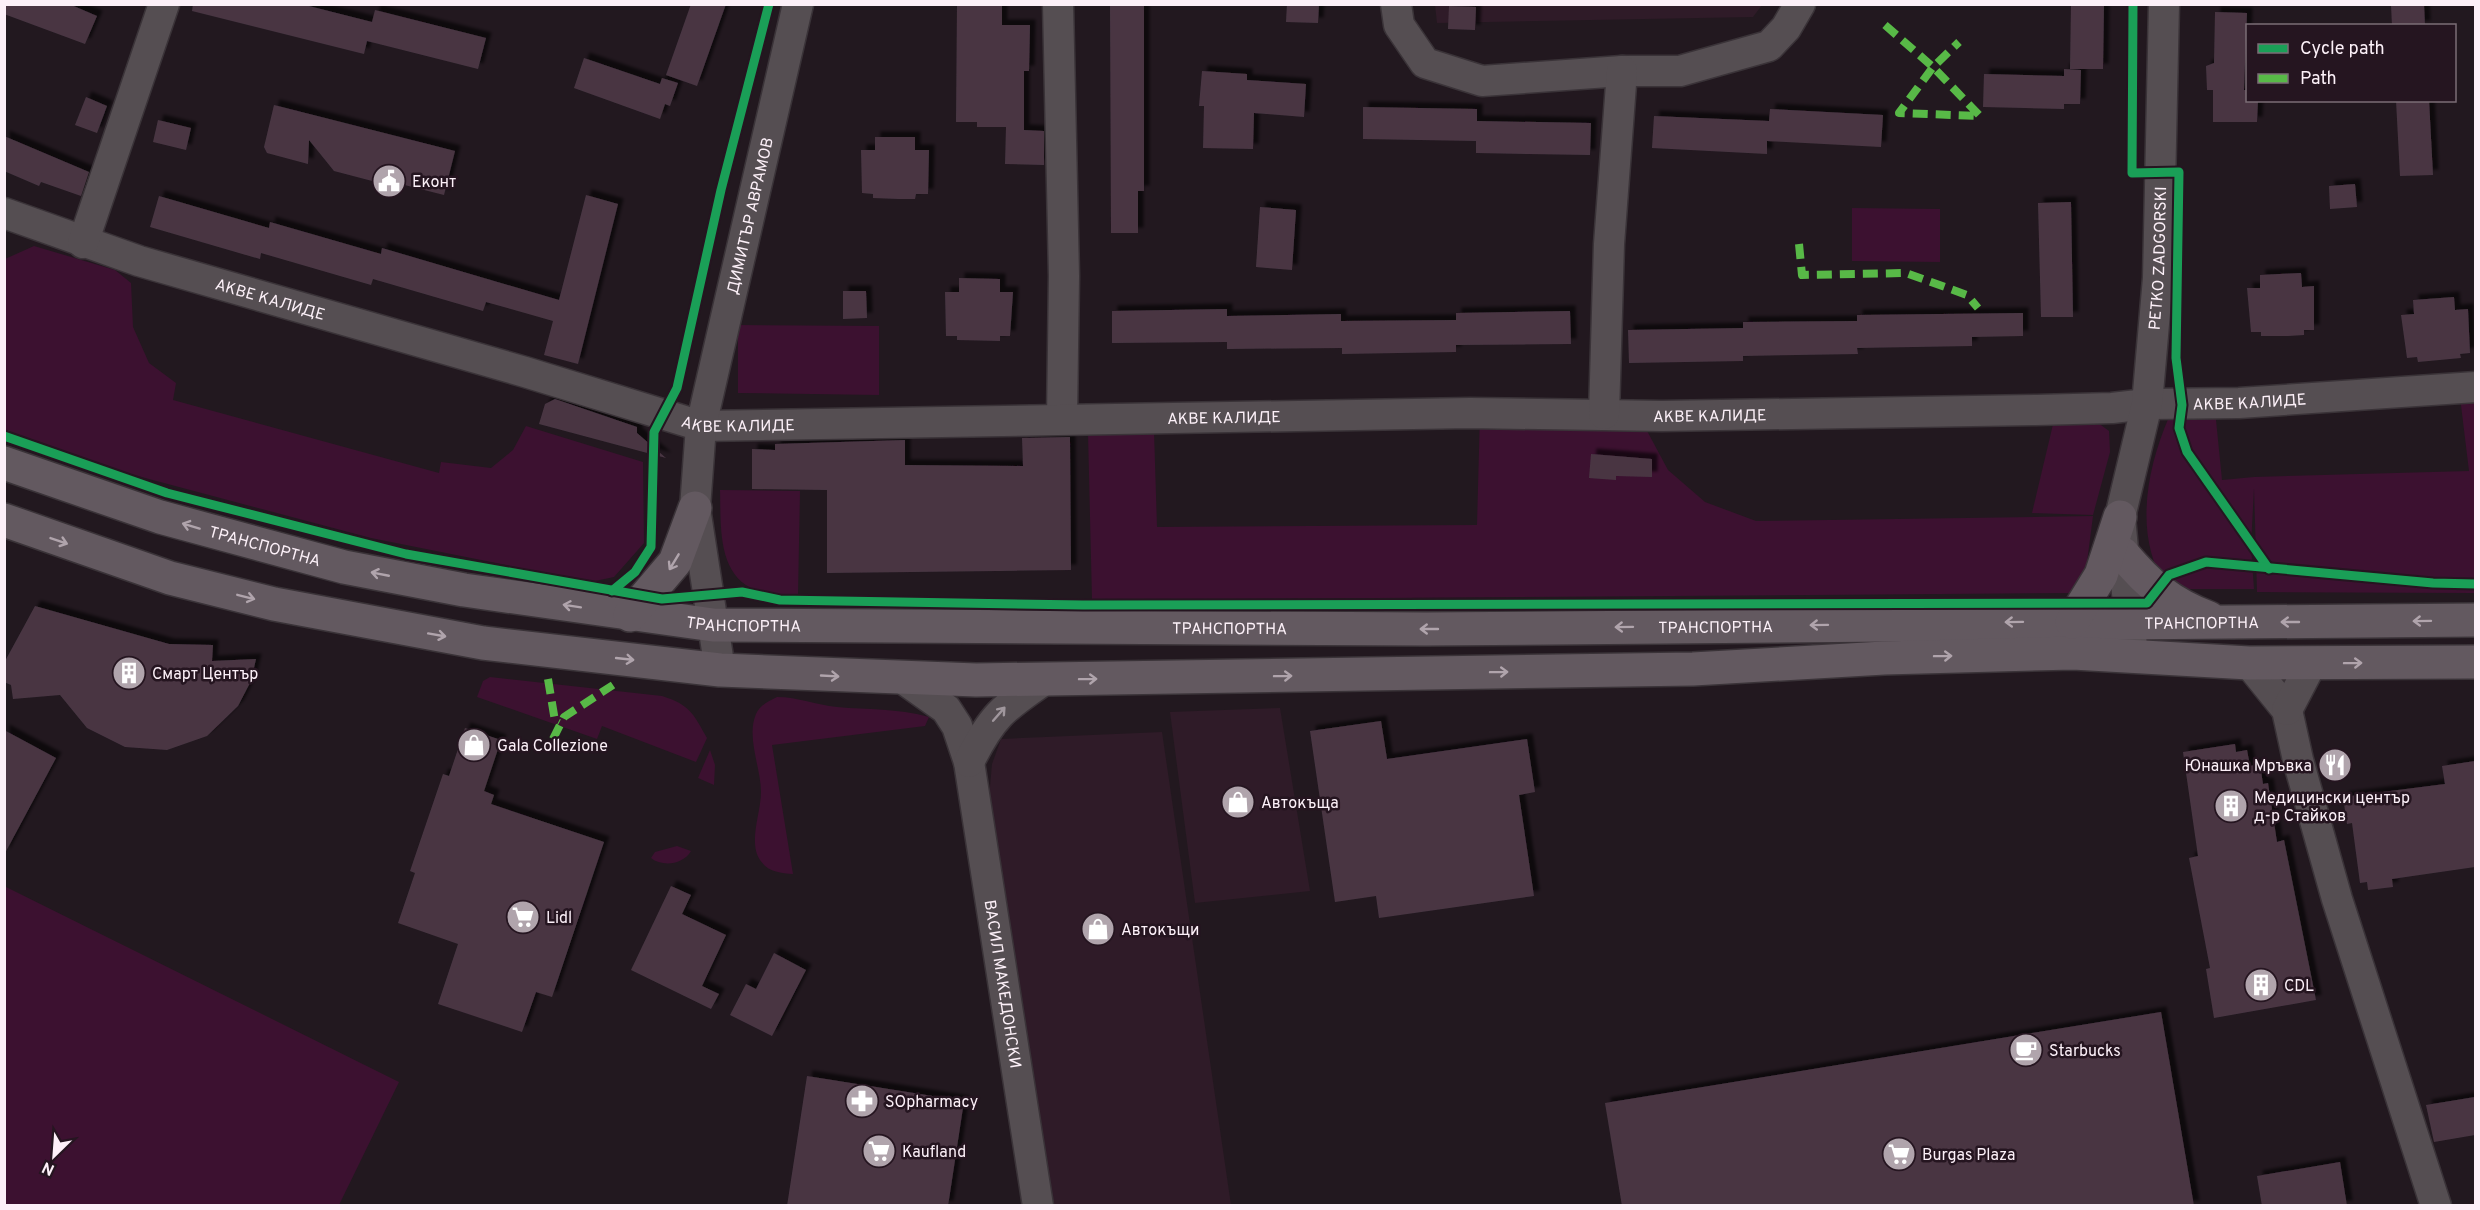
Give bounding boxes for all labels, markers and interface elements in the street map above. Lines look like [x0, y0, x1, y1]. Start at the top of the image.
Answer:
legend [2246, 24, 2456, 102]
text: Cycle path [2300, 38, 2385, 61]
text: Path [2300, 68, 2337, 91]
street label: ДИМИТЪР АВРАМОВ [724, 136, 779, 297]
public building icon: Еконт [371, 163, 407, 199]
place label: Еконт [412, 173, 456, 193]
street label: PETKO ZADGORSKI [2145, 186, 2172, 331]
street label: АКВЕ КАЛИДЕ [213, 275, 327, 326]
street label: АКВЕ КАЛИДЕ [2193, 390, 2307, 416]
street label: АКВЕ КАЛИДЕ [1653, 406, 1767, 428]
street label: АКВЕ КАЛИДЕ [1167, 408, 1281, 430]
street label: АКВЕ КАЛИДЕ [679, 413, 795, 438]
one-way arrow [181, 520, 200, 531]
street label: ТРАНСПОРТНА [207, 523, 323, 572]
one-way arrow [49, 536, 68, 547]
one-way arrow [667, 553, 679, 570]
one-way arrow [370, 568, 390, 579]
one-way arrow [236, 591, 255, 603]
one-way arrow [562, 601, 582, 612]
street label: ТРАНСПОРТНА [685, 613, 801, 637]
street label: ТРАНСПОРТНА [2144, 614, 2259, 635]
one-way arrow [2413, 615, 2433, 626]
one-way arrow [2280, 616, 2300, 628]
one-way arrow [2004, 617, 2024, 628]
street label: ТРАНСПОРТНА [1658, 618, 1773, 639]
one-way arrow [1809, 619, 1829, 631]
street label: ТРАНСПОРТНА [1172, 620, 1287, 640]
one-way arrow [1614, 621, 1634, 633]
one-way arrow [1419, 623, 1439, 635]
one-way arrow [427, 630, 446, 641]
one-way arrow [1932, 650, 1952, 662]
one-way arrow [614, 654, 634, 665]
building icon: Смарт Център [111, 655, 147, 691]
one-way arrow [2342, 657, 2362, 669]
place label: Смарт Център [152, 665, 258, 685]
one-way arrow [1489, 666, 1509, 678]
one-way arrow [820, 670, 840, 681]
one-way arrow [1273, 670, 1293, 681]
one-way arrow [1078, 673, 1098, 685]
one-way arrow [992, 707, 1006, 722]
shop icon: Gala Collezione [456, 727, 492, 763]
place label: Gala Collezione [497, 737, 608, 757]
restaurant icon: Юнашка Мръвка [2317, 747, 2353, 783]
place label: Юнашка Мръвка [2184, 757, 2312, 777]
shop icon: Автокъща [1220, 784, 1256, 820]
building icon: Медицински център д-р Стайков [2213, 788, 2249, 824]
place label: Медицински център д-р Стайков [2254, 789, 2410, 827]
place label: Автокъща [1261, 794, 1339, 814]
supermarket icon: Lidl [505, 899, 541, 935]
street label: ВАСИЛ МАКЕДОНСКИ [979, 899, 1024, 1070]
place label: Lidl [546, 909, 572, 929]
shop icon: Автокъщи [1080, 911, 1116, 947]
place label: Автокъщи [1121, 921, 1200, 941]
building icon: CDL [2243, 967, 2279, 1003]
place label: CDL [2284, 977, 2314, 997]
cafe icon: Starbucks [2008, 1032, 2044, 1068]
place label: Starbucks [2049, 1042, 2121, 1062]
pharmacy icon: SOpharmacy [844, 1083, 880, 1119]
place label: SOpharmacy [885, 1093, 978, 1113]
north arrow [24, 1126, 84, 1186]
supermarket icon: Kaufland [861, 1133, 897, 1169]
supermarket icon: Burgas Plaza [1881, 1136, 1917, 1172]
place label: Kaufland [902, 1143, 966, 1163]
place label: Burgas Plaza [1922, 1146, 2015, 1166]
text: N [39, 1156, 58, 1179]

